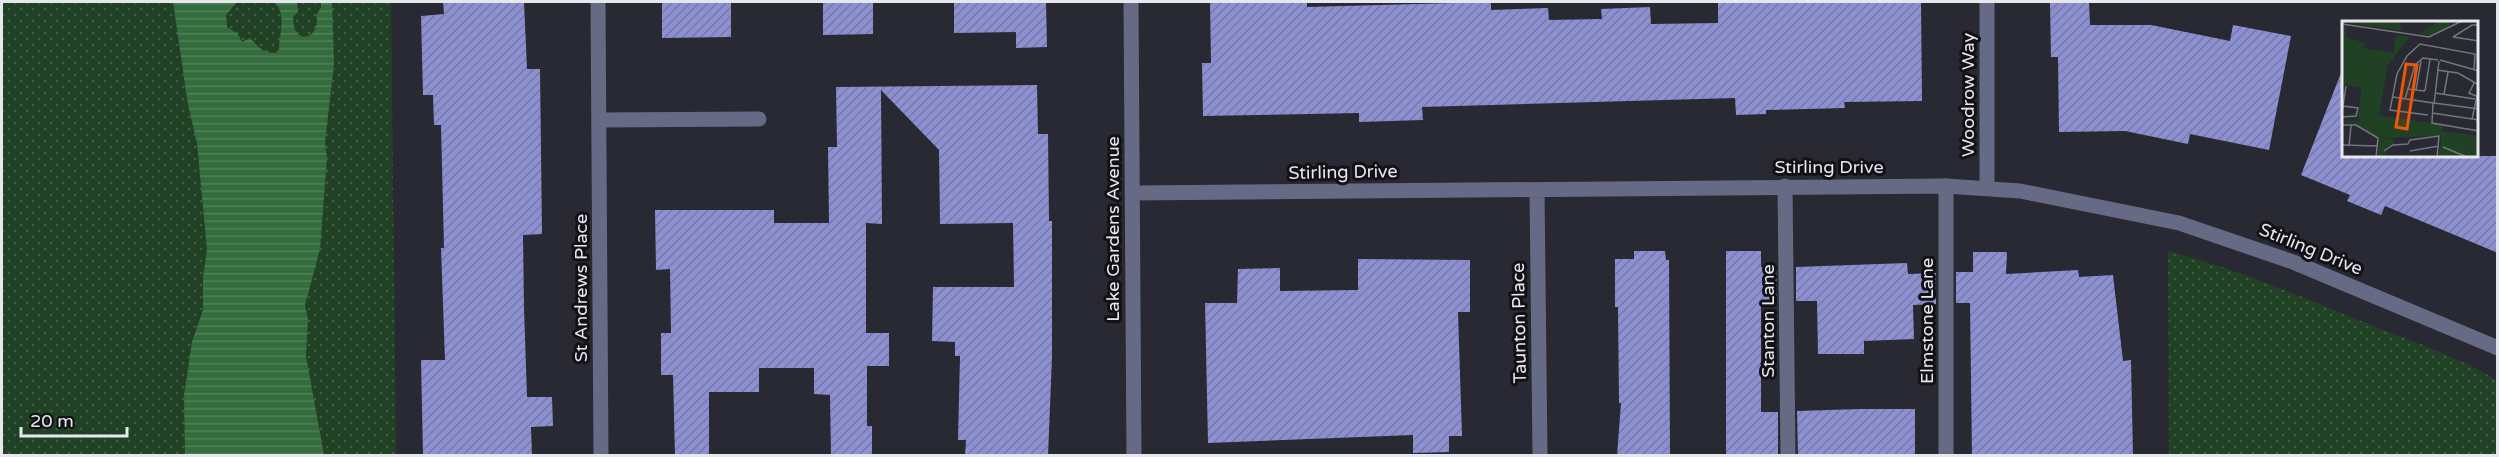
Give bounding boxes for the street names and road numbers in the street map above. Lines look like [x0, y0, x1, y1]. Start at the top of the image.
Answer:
street label: Woodrow Way [1957, 33, 1979, 157]
street label: Lake Gardens Avenue [1102, 136, 1124, 322]
street label: Stirling Drive [1774, 156, 1884, 178]
street label: Stirling Drive [1288, 160, 1398, 184]
street label: St Andrews Place [570, 214, 592, 362]
street label: Stirling Drive [2256, 218, 2366, 280]
street label: Elmstone Lane [1916, 258, 1938, 384]
street label: Taunton Place [1507, 262, 1531, 384]
street label: Stanton Lane [1757, 264, 1779, 378]

